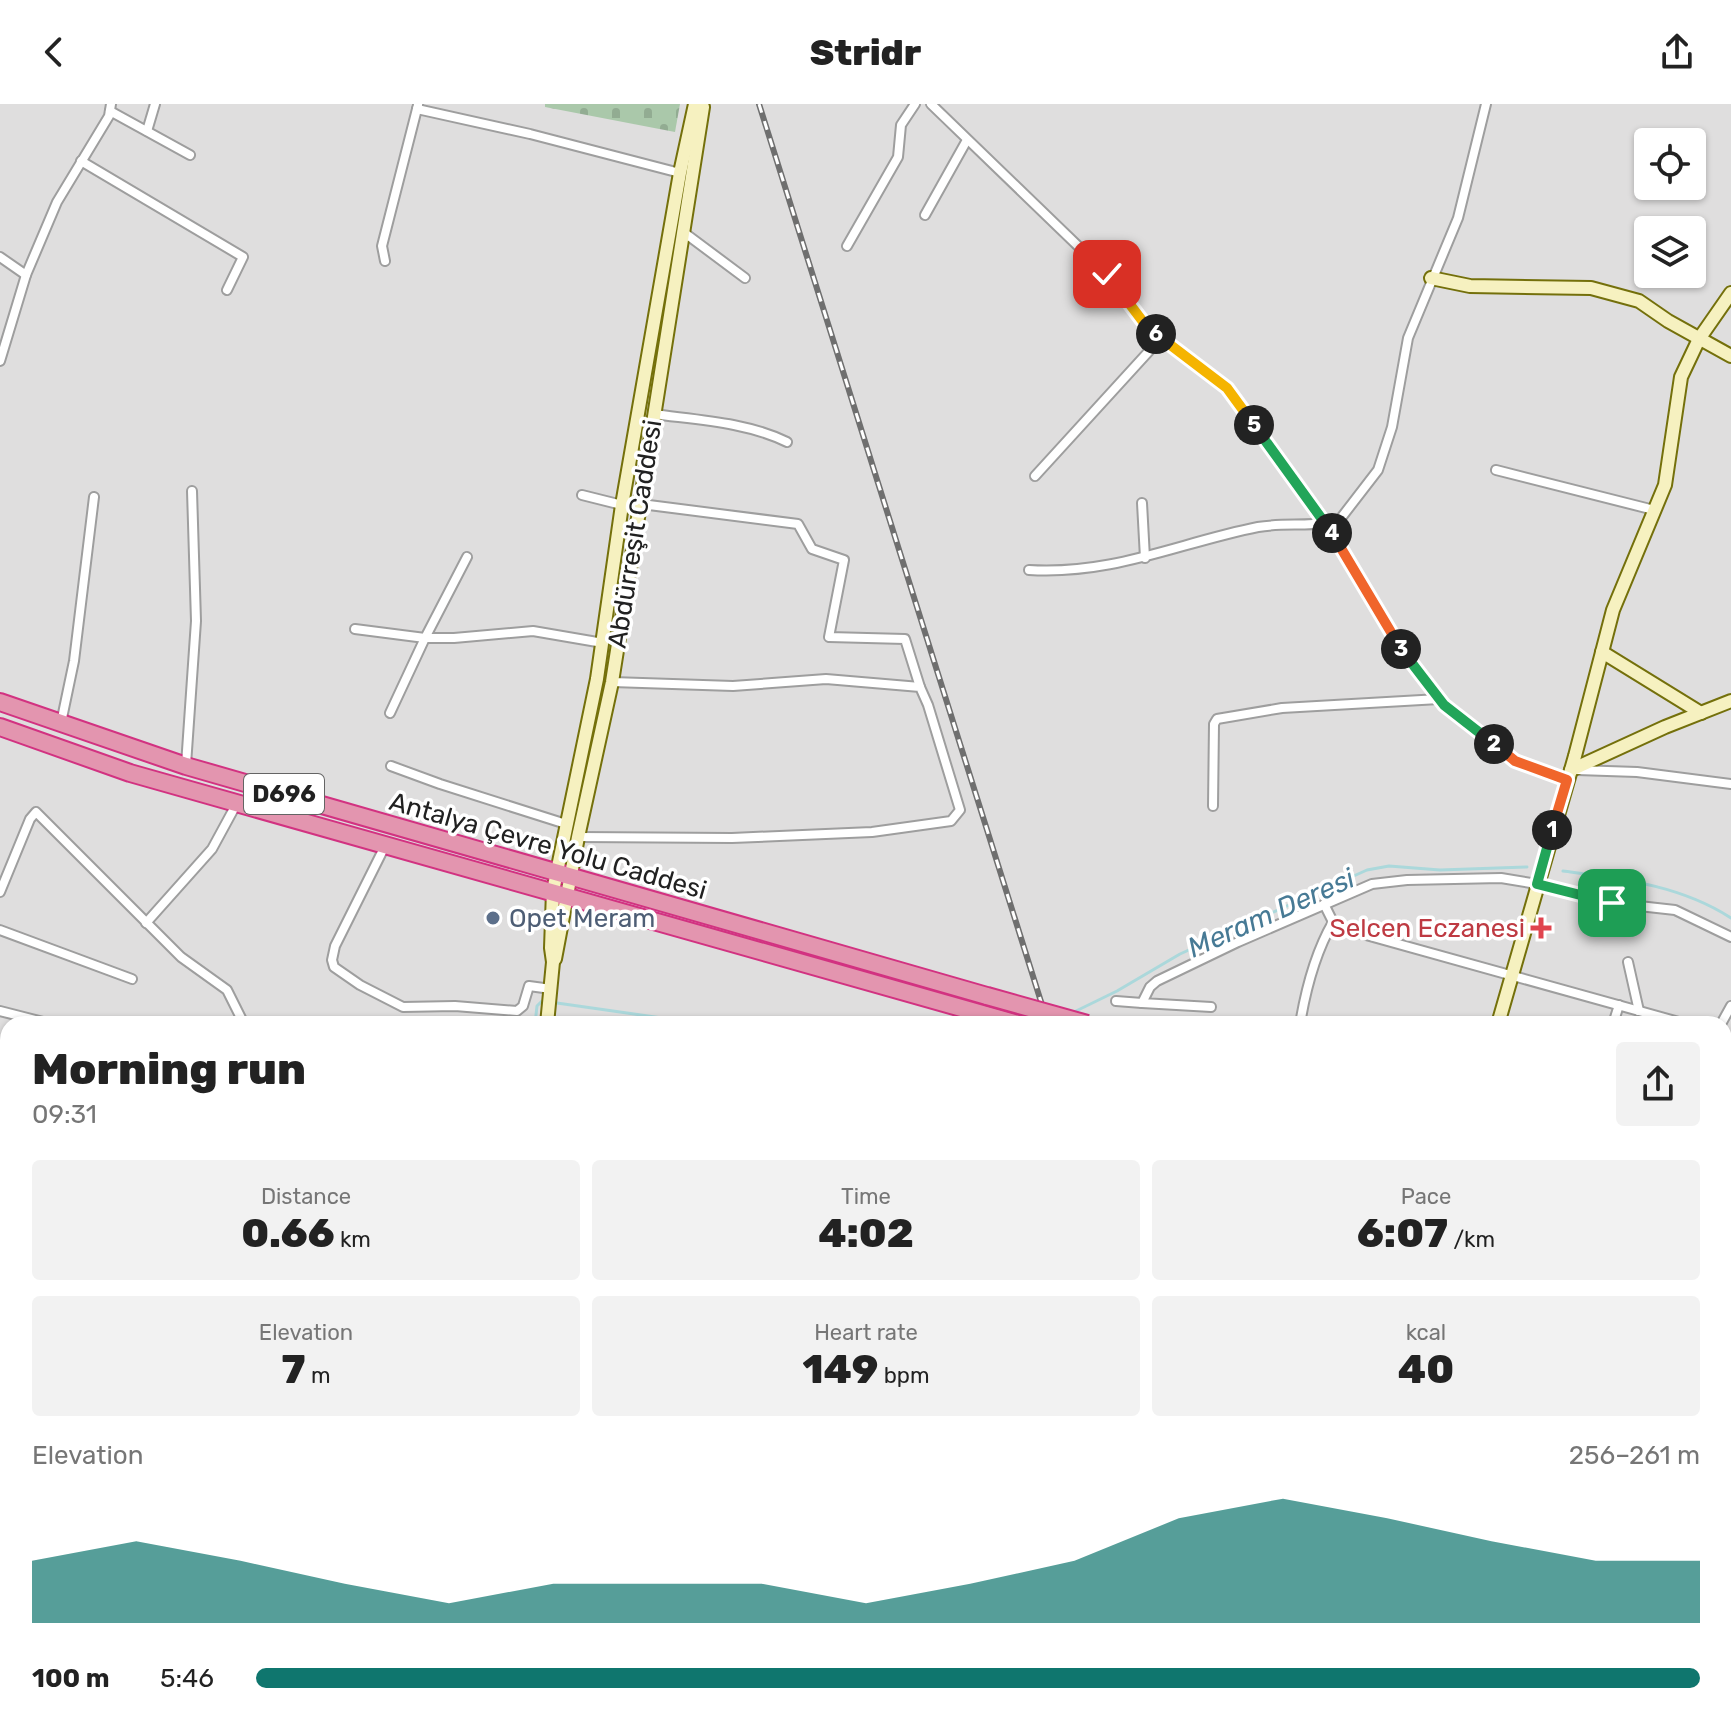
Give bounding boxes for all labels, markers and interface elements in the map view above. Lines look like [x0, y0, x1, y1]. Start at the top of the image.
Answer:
icon: back [32, 30, 76, 74]
icon: share [1655, 30, 1699, 74]
text: Stridr [810, 31, 921, 74]
map controls [1634, 128, 1706, 288]
button: locate [1634, 128, 1706, 200]
button: layers [1634, 216, 1706, 288]
pin [1073, 240, 1141, 308]
icon: check [1085, 252, 1129, 296]
pin: 6 [1136, 314, 1176, 354]
text: 6 [1149, 320, 1163, 347]
pin: 5 [1234, 405, 1274, 445]
text: 5 [1247, 411, 1261, 438]
street label: Abdürreşit Caddesi [602, 418, 668, 650]
pin: 4 [1312, 513, 1352, 553]
text: 4 [1324, 519, 1340, 546]
pin: 3 [1381, 629, 1421, 669]
text: 3 [1394, 635, 1408, 662]
pin: 2 [1474, 724, 1514, 764]
text: 2 [1487, 730, 1501, 757]
road number: D696 [244, 774, 324, 814]
street label: Antalya Çevre Yolu Caddesi [386, 786, 710, 906]
pin: 1 [1532, 810, 1572, 850]
text: 1 [1547, 816, 1557, 843]
water label: Meram Deresi [1182, 861, 1361, 964]
pin [1578, 869, 1646, 937]
icon: arrive [1590, 881, 1634, 925]
place label: Opet Meram [509, 903, 655, 934]
marker: Opet Meram [484, 909, 502, 927]
place label: Selcen Eczanesi [1329, 913, 1525, 944]
marker: Selcen Eczanesi [1532, 919, 1550, 937]
button: share [1616, 1042, 1700, 1126]
text: Morning run [32, 1043, 306, 1095]
text: 09:31 [32, 1099, 97, 1130]
text: Distance [261, 1183, 351, 1210]
text: Time [841, 1183, 891, 1210]
text: Pace [1401, 1183, 1451, 1210]
text: 0.66 [241, 1210, 335, 1257]
text: 4:02 [818, 1210, 914, 1257]
text: 6:07 [1357, 1210, 1448, 1257]
text: km [335, 1226, 371, 1253]
text: /km [1448, 1226, 1495, 1253]
text: Elevation [259, 1319, 353, 1346]
text: Heart rate [814, 1319, 918, 1346]
text: kcal [1406, 1319, 1446, 1346]
text: 7 [282, 1346, 306, 1393]
text: 149 [802, 1346, 878, 1393]
text: 40 [1398, 1346, 1454, 1393]
text: m [306, 1362, 330, 1389]
text: bpm [878, 1362, 930, 1389]
text: Elevation [32, 1440, 143, 1471]
text: 256–261 m [1569, 1440, 1700, 1471]
text: 100 m [32, 1663, 110, 1694]
text: 5:46 [160, 1663, 214, 1694]

